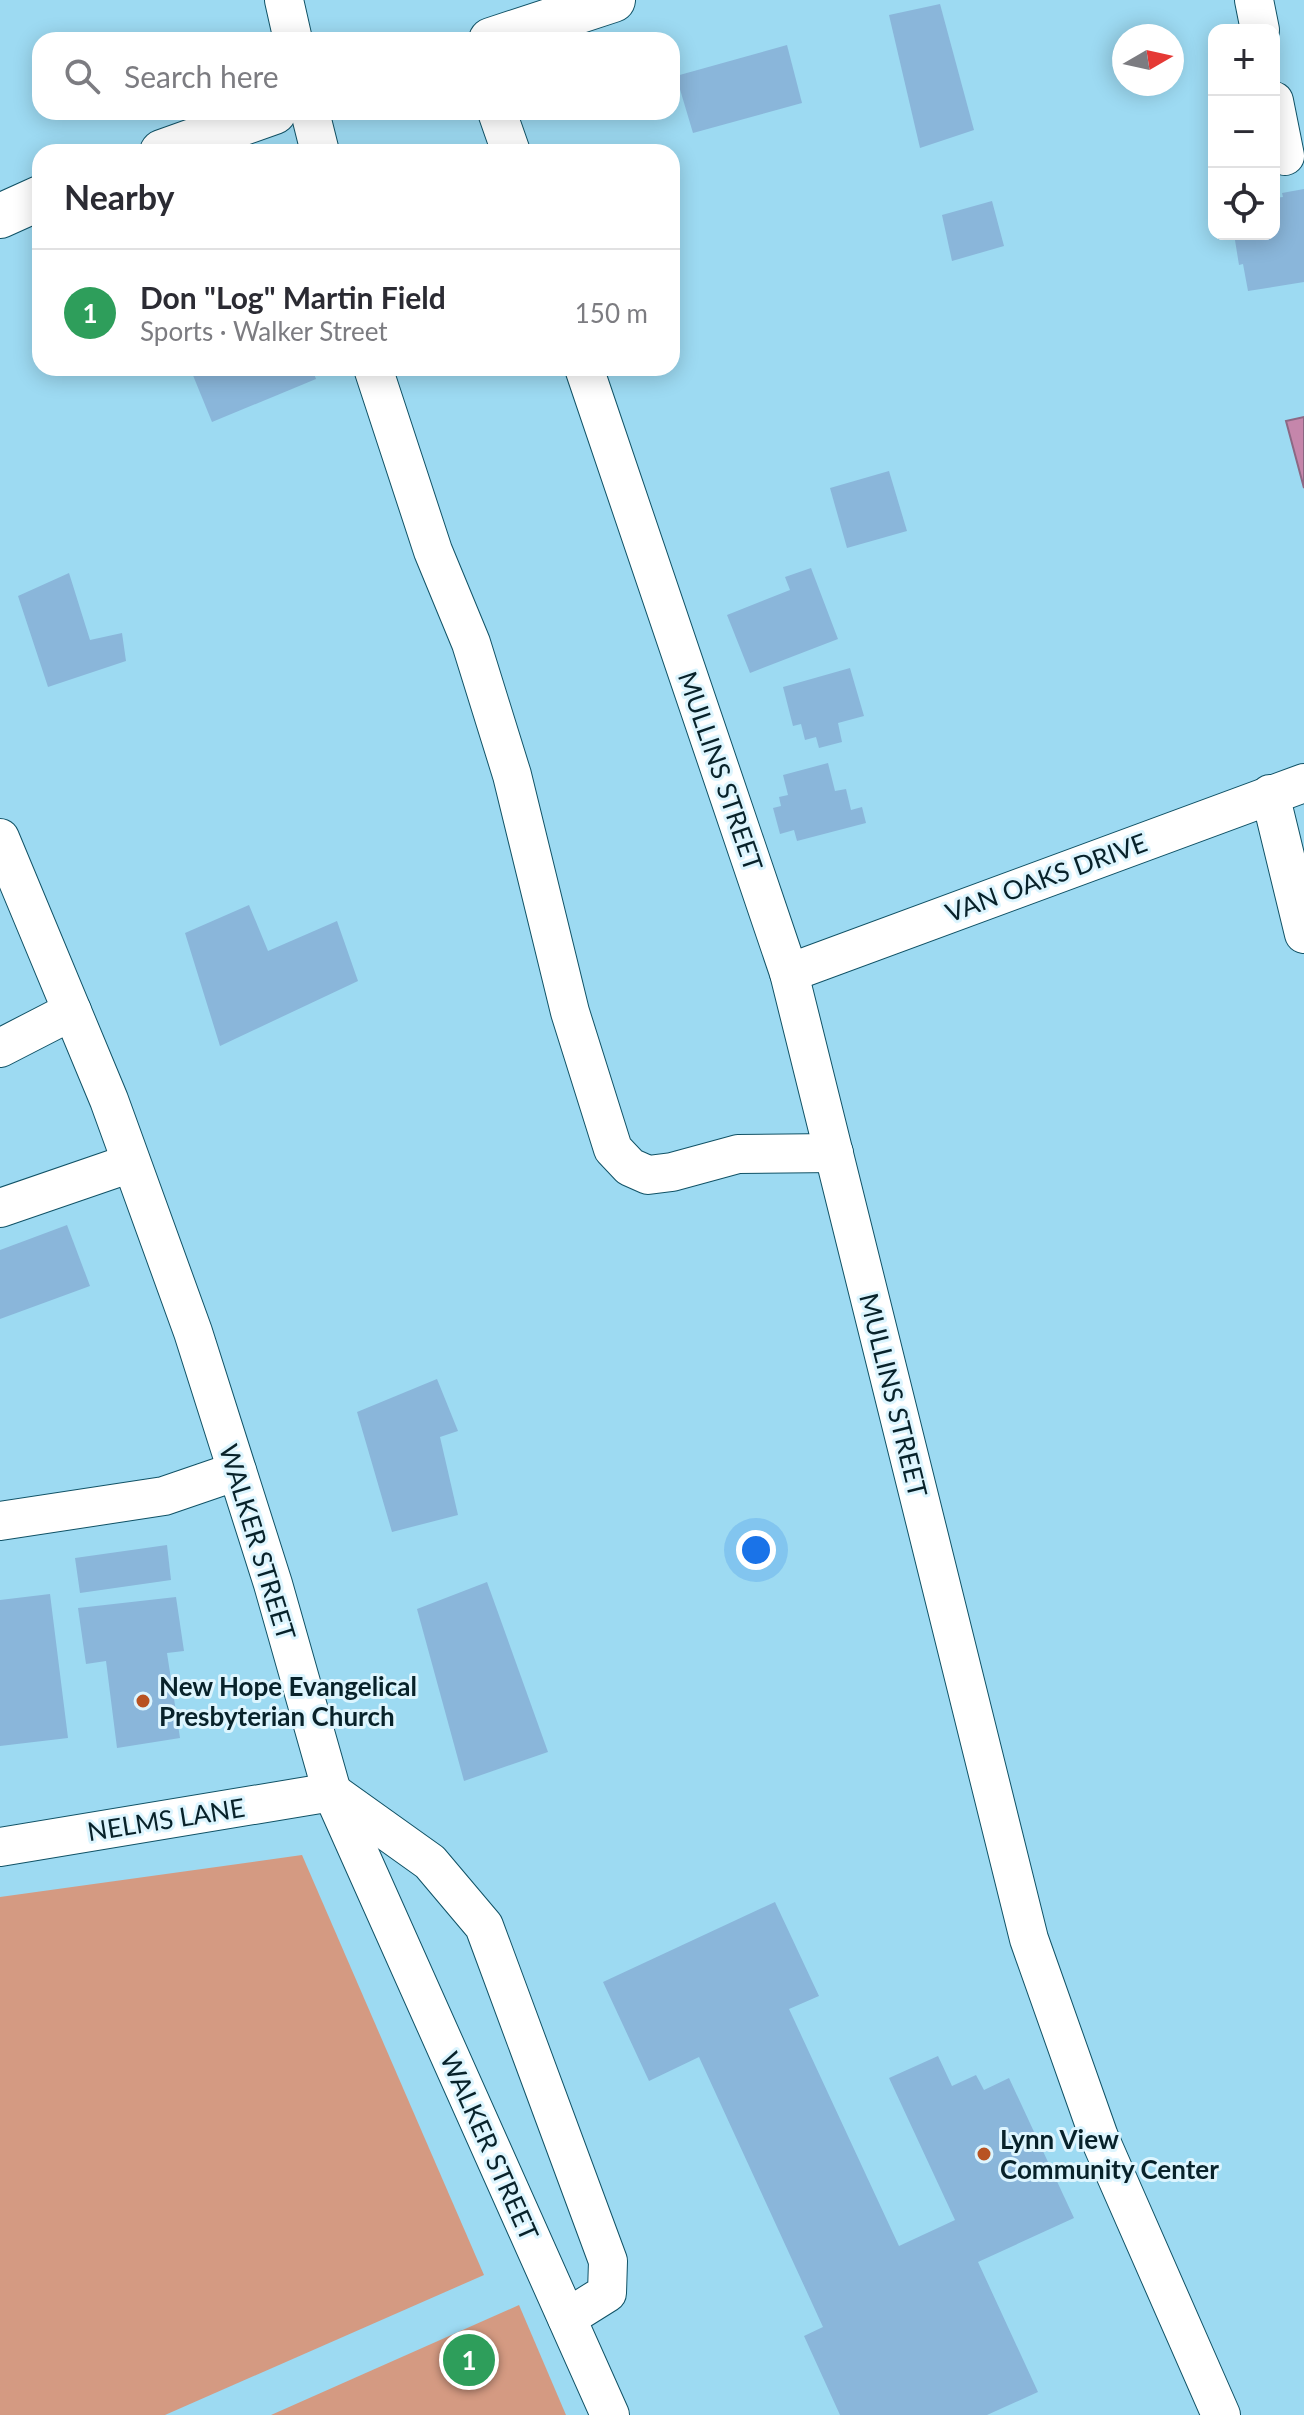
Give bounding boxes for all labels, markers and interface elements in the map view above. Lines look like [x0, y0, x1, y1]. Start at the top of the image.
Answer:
north arrow [1112, 24, 1184, 96]
map controls [1208, 24, 1280, 240]
button: + [1208, 24, 1280, 96]
search box [32, 32, 680, 120]
icon: search [60, 54, 104, 98]
text: Search here [124, 58, 279, 94]
button: − [1208, 96, 1280, 168]
button: locate [1208, 168, 1280, 240]
text: Nearby [64, 176, 175, 217]
text: Don "Log" Martin Field [140, 279, 446, 315]
text: 1 [82, 297, 98, 329]
text: 150 m [575, 297, 648, 329]
text: Sports · Walker Street [140, 315, 388, 347]
street label: MULLINS STREET [672, 667, 770, 875]
street label: VAN OAKS DRIVE [941, 826, 1151, 928]
street label: MULLINS STREET [853, 1290, 935, 1500]
street label: WALKER STREET [213, 1440, 303, 1644]
your location [736, 1530, 776, 1570]
place label: New Hope Evangelical Presbyterian Church [159, 1670, 417, 1732]
marker: New Hope Evangelical Presbyterian Church [134, 1692, 152, 1710]
street label: NELMS LANE [85, 1791, 247, 1847]
street label: WALKER STREET [434, 2047, 546, 2245]
place label: Lynn View Community Center [1000, 2123, 1219, 2185]
marker: Lynn View Community Center [975, 2145, 993, 2163]
pin: 1 [443, 2330, 495, 2390]

